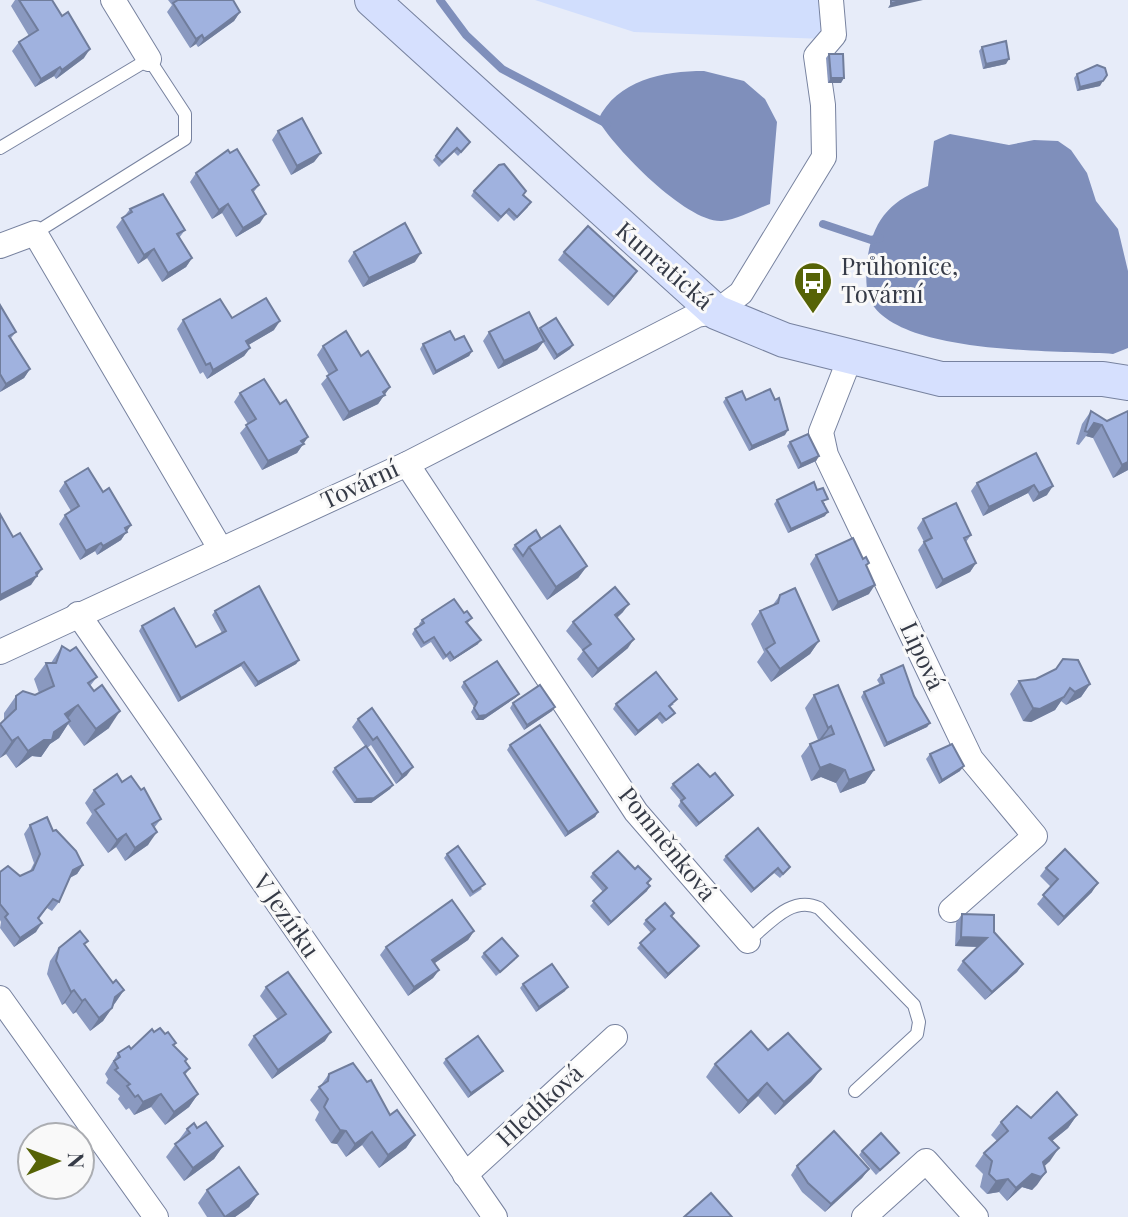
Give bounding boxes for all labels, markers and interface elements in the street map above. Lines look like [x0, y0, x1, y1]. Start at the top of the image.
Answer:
street label: Kunratická [610, 213, 721, 316]
place label: Průhonice, Tovární [841, 249, 958, 309]
bus stop icon: Průhonice, Tovární [792, 260, 834, 315]
street label: Tovární [315, 451, 403, 515]
street label: Lipová [894, 616, 953, 694]
street label: Pomněnková [613, 779, 724, 907]
street label: V Jezírku [247, 866, 328, 963]
street label: Hledíková [489, 1056, 589, 1153]
north arrow [16, 1121, 96, 1201]
text: N [62, 1152, 92, 1169]

